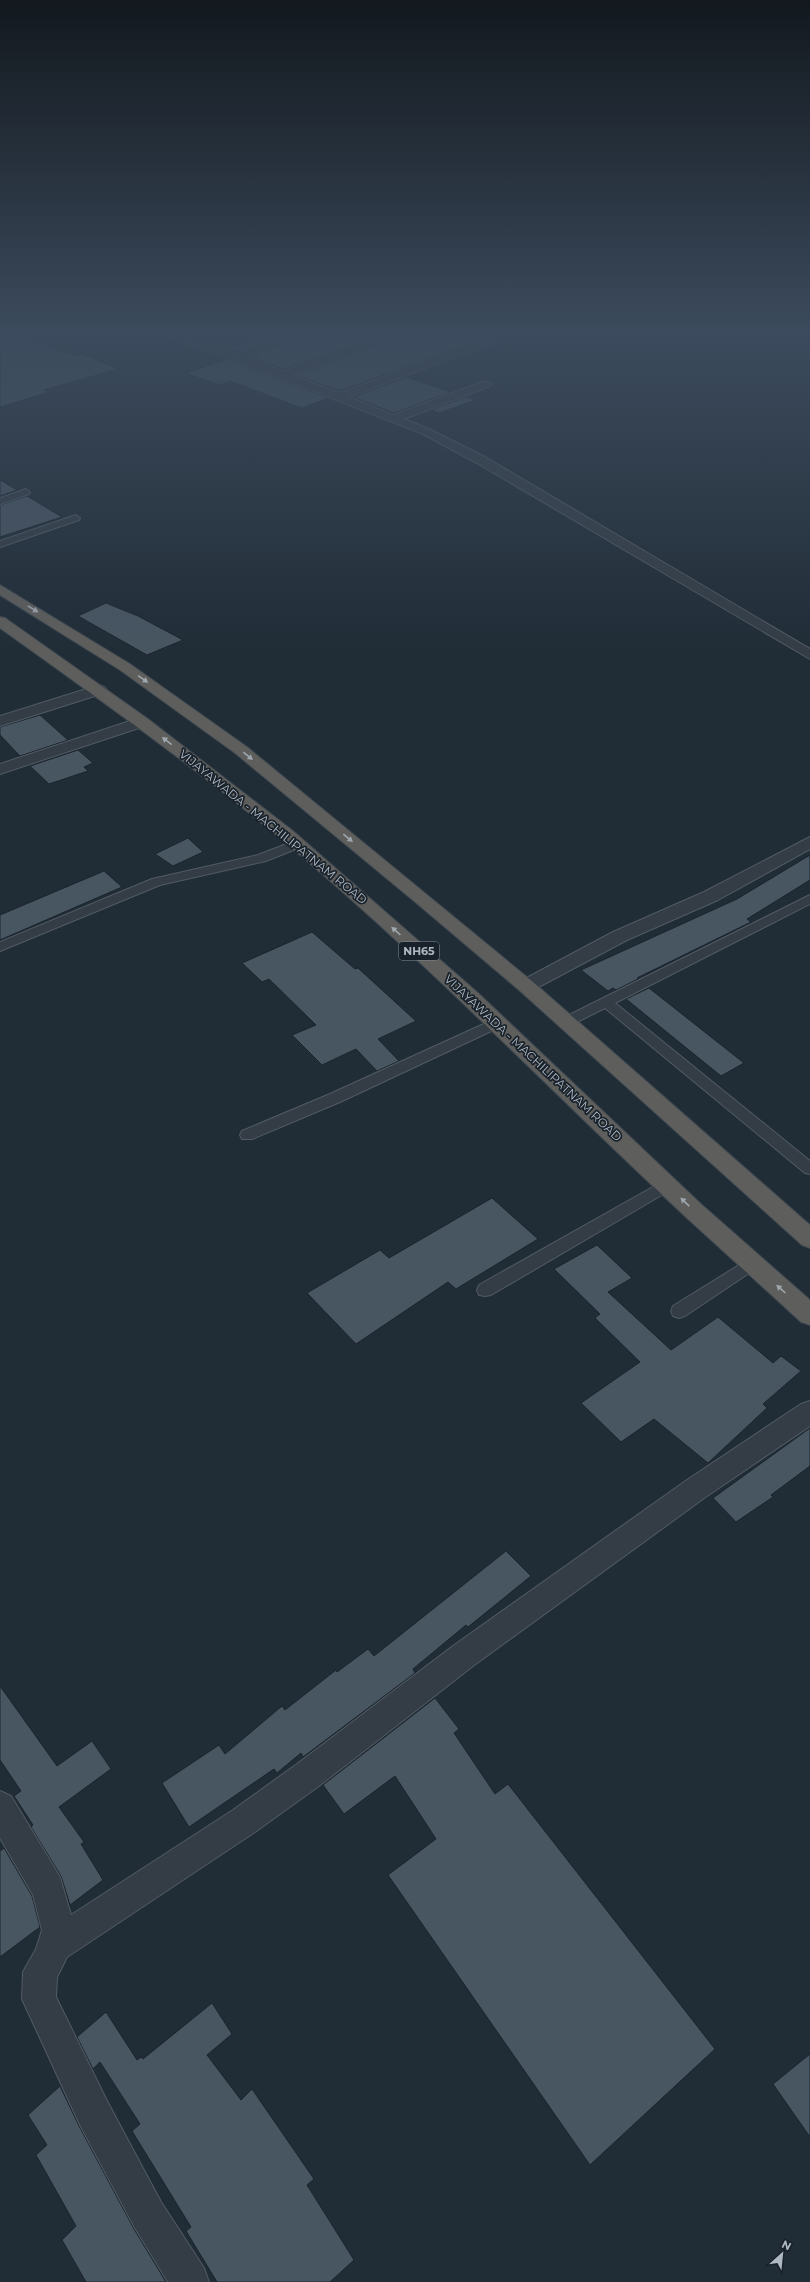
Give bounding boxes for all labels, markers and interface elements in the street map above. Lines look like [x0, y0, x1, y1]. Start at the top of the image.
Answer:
one-way arrow [27, 606, 39, 613]
one-way arrow [137, 675, 148, 683]
one-way arrow [161, 736, 172, 745]
street label: VIJAYAWADA - MACHILIPATNAM ROAD [176, 746, 370, 907]
one-way arrow [242, 751, 253, 760]
one-way arrow [343, 833, 354, 842]
one-way arrow [391, 926, 401, 935]
road number: NH65 [399, 942, 439, 960]
street label: VIJAYAWADA - MACHILIPATNAM ROAD [441, 971, 625, 1144]
one-way arrow [680, 1197, 690, 1207]
one-way arrow [776, 1284, 786, 1294]
north arrow [762, 2234, 802, 2274]
text: N [779, 2237, 794, 2253]

